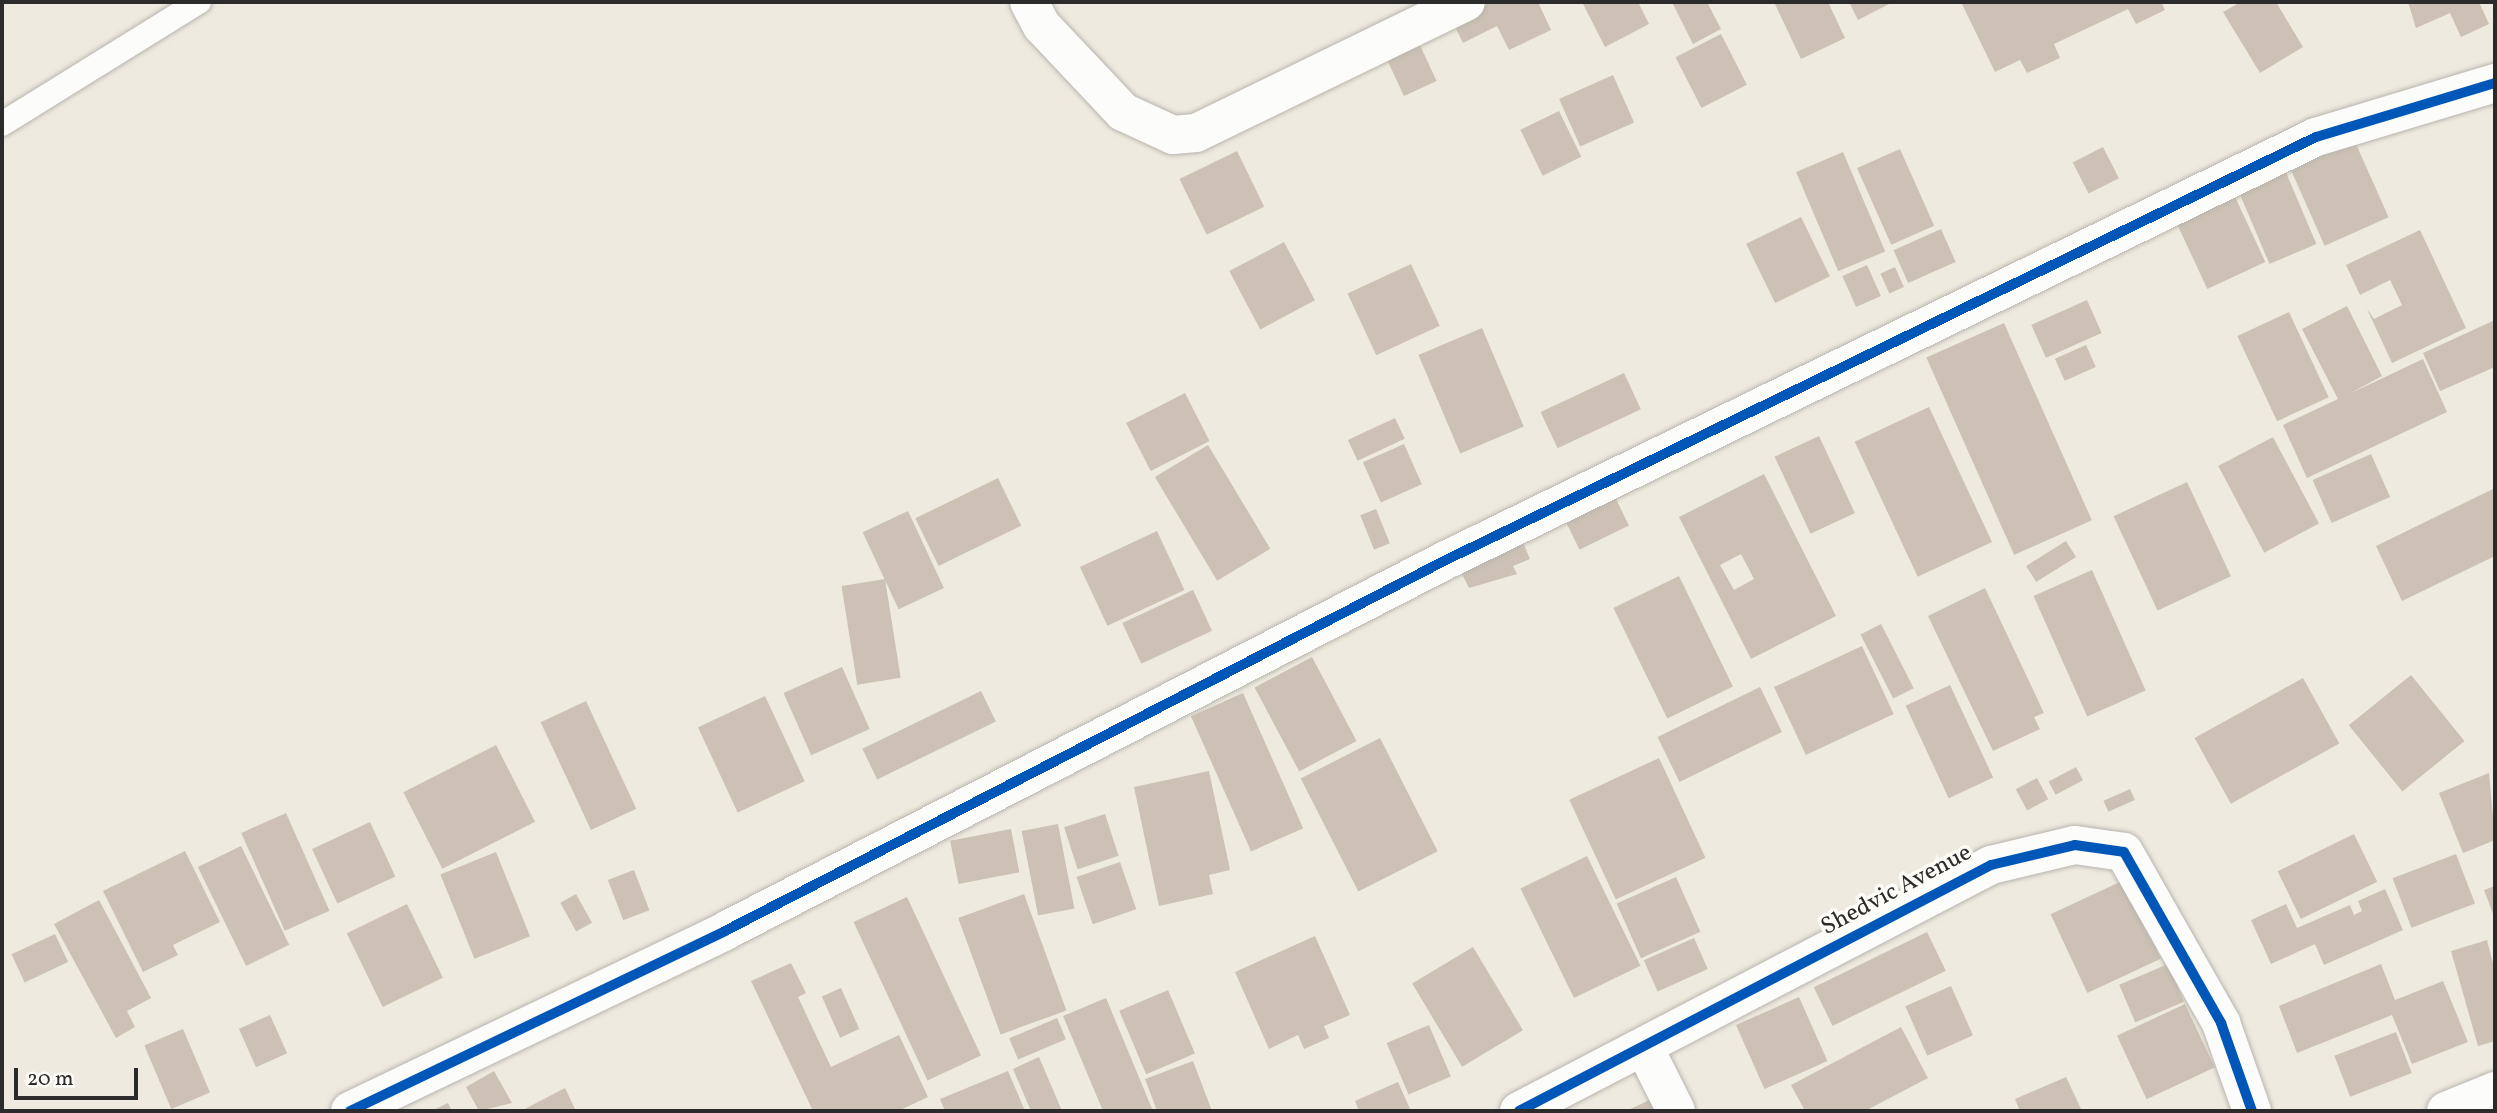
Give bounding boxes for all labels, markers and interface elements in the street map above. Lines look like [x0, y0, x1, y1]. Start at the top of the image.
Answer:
street label: Shedvic Avenue [1817, 839, 1977, 943]
scale bar [18, 1054, 142, 1098]
text: 20 m [27, 1065, 73, 1094]

